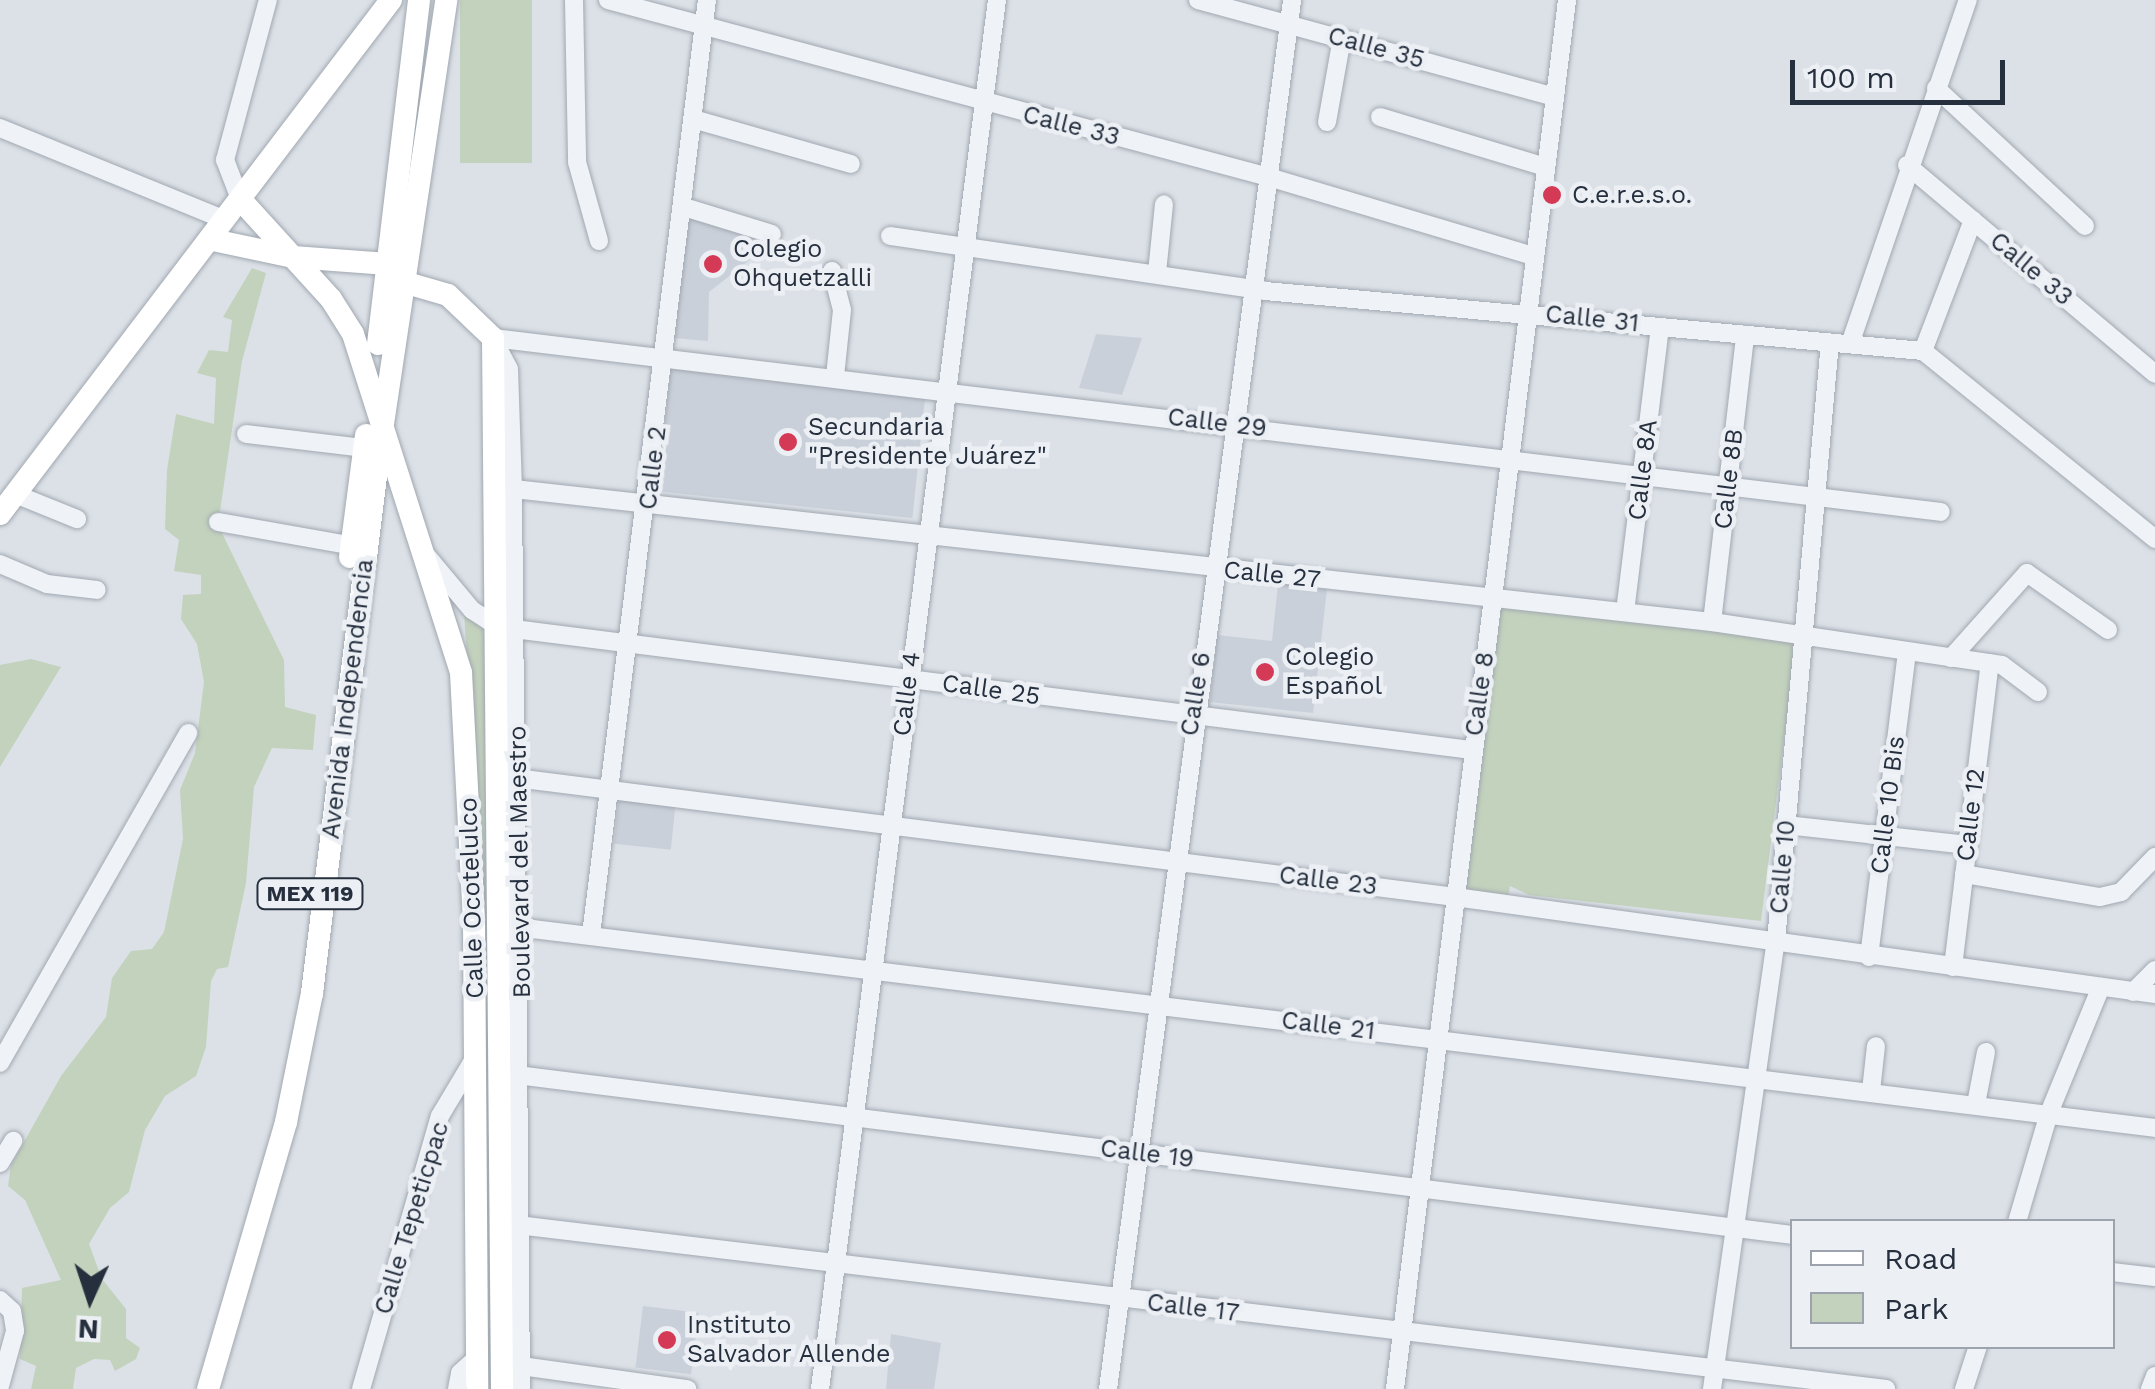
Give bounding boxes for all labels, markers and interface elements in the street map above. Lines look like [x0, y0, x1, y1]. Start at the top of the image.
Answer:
street label: Calle 35 [1324, 21, 1428, 75]
scale bar [1795, 40, 2010, 102]
text: 100 m [1807, 60, 1895, 95]
street label: Calle 33 [1019, 100, 1123, 152]
place label: C.e.r.e.s.o. [1572, 180, 1692, 210]
marker: C.e.r.e.s.o. [1541, 184, 1563, 206]
street label: Calle 33 [1984, 226, 2078, 312]
place label: Colegio Ohquetzalli [733, 235, 872, 294]
marker: Colegio Ohquetzalli [702, 253, 724, 275]
street label: Calle 31 [1544, 299, 1640, 339]
street label: Calle 29 [1166, 402, 1268, 444]
place label: Secundaria "Presidente Juárez" [808, 413, 1047, 472]
street label: Calle 8A [1622, 418, 1664, 522]
street label: Calle 2 [633, 424, 673, 512]
street label: Calle 8B [1708, 427, 1750, 531]
marker: Secundaria "Presidente Juárez" [777, 431, 799, 453]
street label: Calle 27 [1222, 555, 1322, 595]
street label: Avenida Independencia [316, 557, 380, 841]
place label: Colegio Español [1285, 643, 1382, 702]
street label: Calle 4 [887, 650, 927, 738]
street label: Calle 6 [1175, 650, 1217, 738]
street label: Calle 8 [1459, 650, 1501, 738]
marker: Colegio Español [1254, 661, 1276, 683]
street label: Calle 25 [940, 668, 1042, 712]
street label: Boulevard del Maestro [503, 725, 537, 999]
street label: Calle 10 Bis [1865, 734, 1911, 876]
street label: Calle 12 [1950, 767, 1992, 863]
street label: Calle Ocotelulco [453, 797, 491, 999]
street label: Calle 10 [1764, 818, 1802, 916]
street label: Calle 23 [1277, 860, 1379, 902]
road number: MEX 119 [255, 877, 365, 911]
street label: Calle 21 [1280, 1005, 1376, 1047]
street label: Calle Tepeticpac [368, 1118, 456, 1318]
street label: Calle 19 [1098, 1133, 1196, 1175]
legend [1790, 1219, 2115, 1349]
text: Road [1884, 1241, 1957, 1276]
north arrow [40, 1249, 140, 1349]
street label: Calle 17 [1145, 1287, 1241, 1329]
text: Park [1884, 1291, 1949, 1326]
place label: Instituto Salvador Allende [687, 1311, 892, 1370]
text: N [77, 1312, 100, 1346]
marker: Instituto Salvador Allende [656, 1329, 678, 1351]

